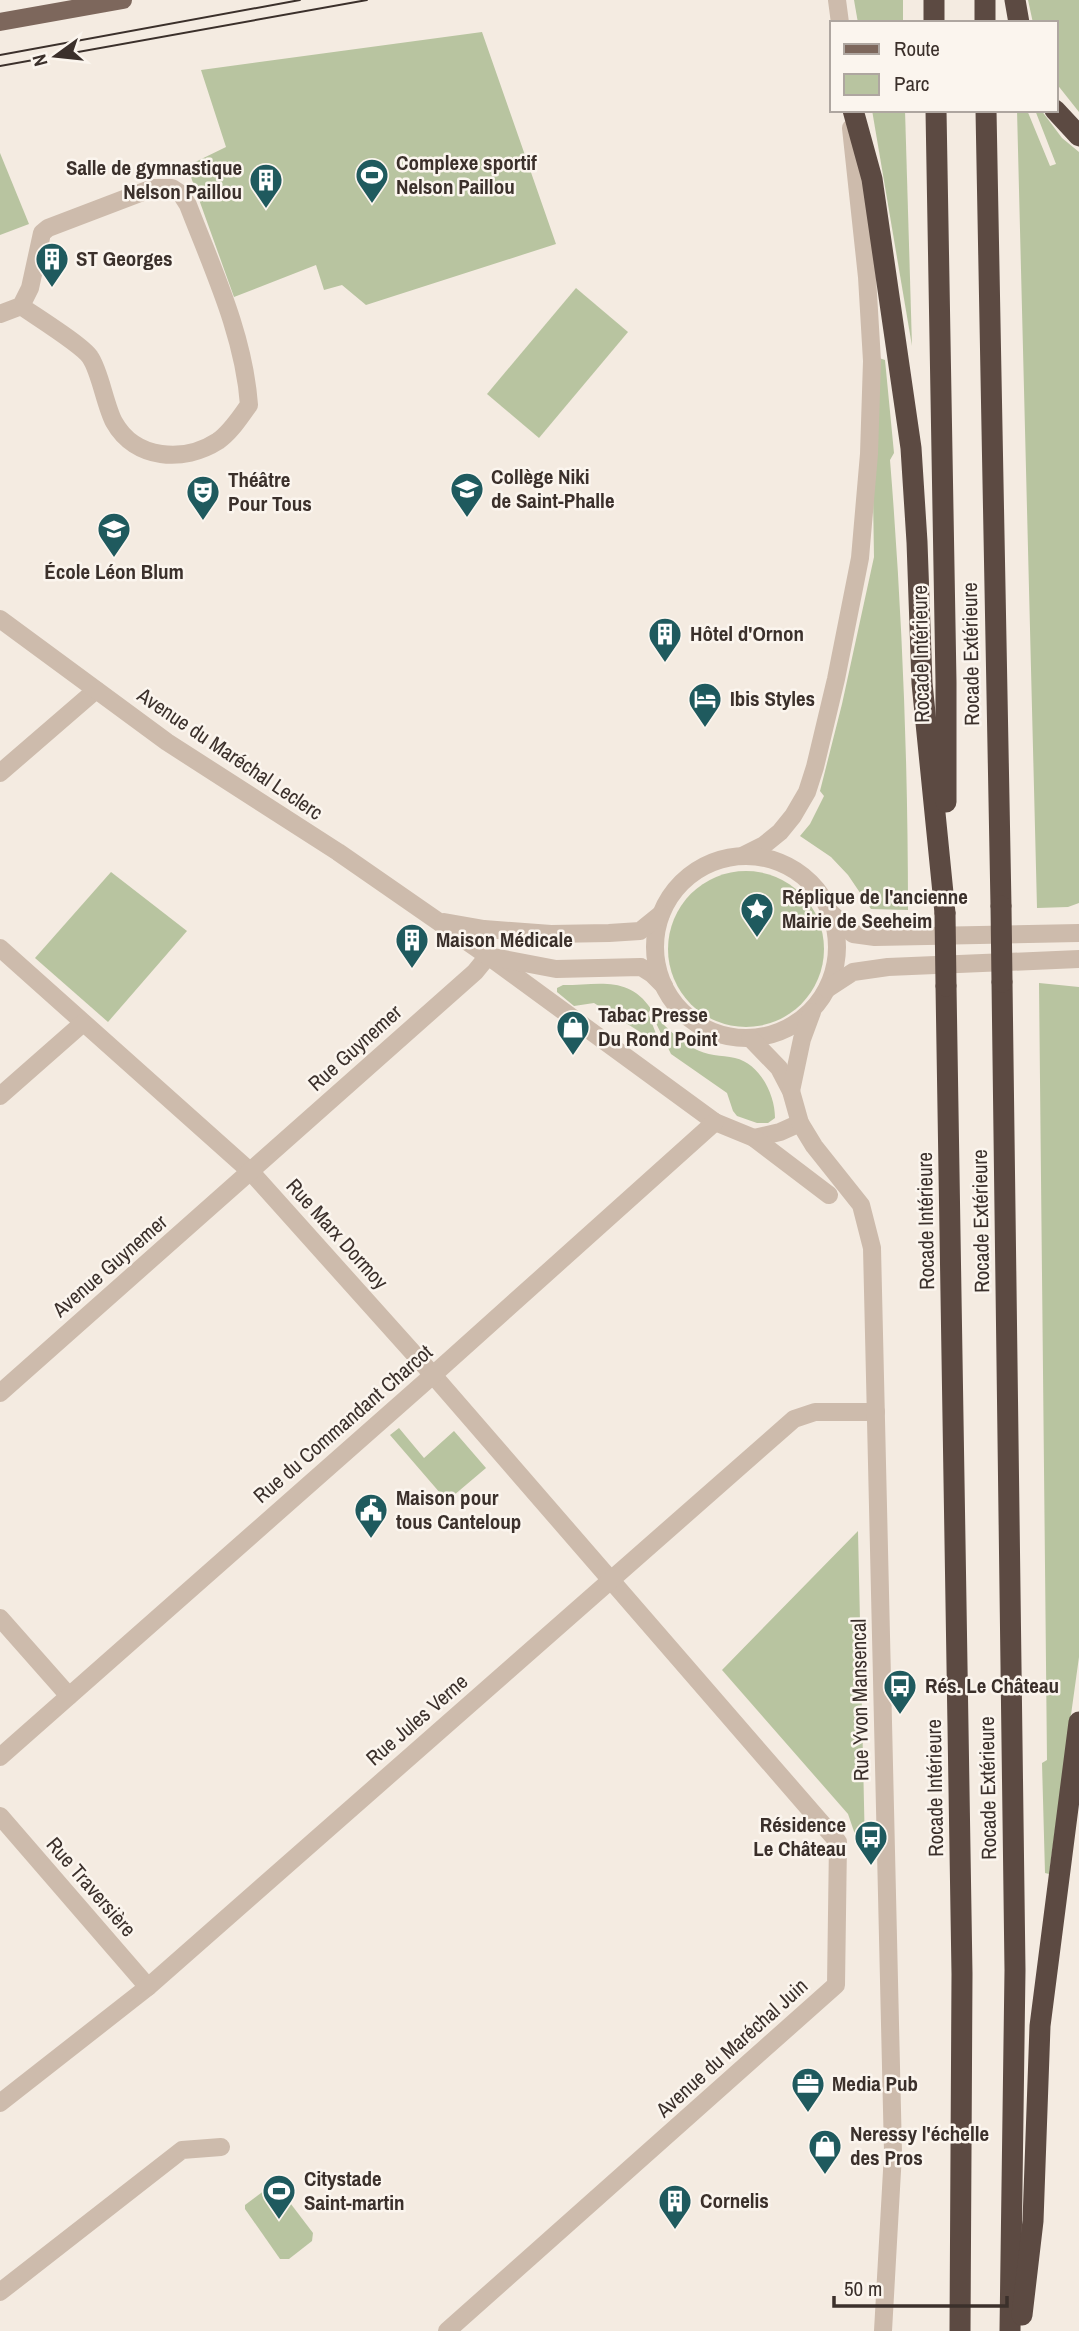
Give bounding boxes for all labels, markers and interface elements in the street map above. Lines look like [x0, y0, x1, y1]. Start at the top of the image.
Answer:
north arrow [21, 21, 91, 91]
legend [830, 21, 1058, 112]
text: Route [894, 34, 940, 63]
text: N [26, 52, 54, 69]
text: Parc [894, 69, 929, 98]
place label: Complexe sportif Nelson Paillou [396, 148, 537, 201]
place label: Salle de gymnastique Nelson Paillou [66, 153, 242, 206]
sports icon: Complexe sportif Nelson Paillou [353, 156, 391, 205]
building icon: Salle de gymnastique Nelson Paillou [247, 161, 285, 210]
building icon: ST Georges [33, 240, 71, 289]
place label: ST Georges [76, 244, 173, 273]
place label: Collège Niki de Saint-Phalle [491, 462, 614, 515]
place label: Théâtre Pour Tous [228, 465, 312, 518]
school or university icon: Collège Niki de Saint-Phalle [448, 470, 486, 519]
theatre icon: Théâtre Pour Tous [184, 473, 222, 522]
school or university icon: École Léon Blum [95, 510, 133, 559]
place label: École Léon Blum [44, 557, 184, 586]
street label: Rocade Extérieure [955, 582, 986, 726]
street label: Rocade Intérieure [905, 585, 936, 723]
building icon: Hôtel d'Ornon [646, 615, 684, 664]
place label: Hôtel d'Ornon [690, 619, 804, 648]
street label: Avenue du Maréchal Leclerc [131, 680, 329, 827]
hotel icon: Ibis Styles [686, 680, 724, 729]
place label: Ibis Styles [730, 684, 815, 713]
place label: Réplique de l'ancienne Mairie de Seeheim [782, 882, 968, 935]
place icon: Réplique de l'ancienne Mairie de Seeheim [738, 890, 776, 939]
building icon: Maison Médicale [393, 921, 431, 970]
place label: Maison Médicale [436, 925, 573, 954]
street label: Rue Guynemer [302, 998, 408, 1097]
place label: Tabac Presse Du Rond Point [598, 1000, 718, 1053]
shop icon: Tabac Presse Du Rond Point [554, 1008, 592, 1057]
street label: Rocade Extérieure [965, 1149, 996, 1293]
street label: Rocade Intérieure [910, 1152, 941, 1290]
street label: Rue Marx Dormoy [280, 1172, 395, 1296]
street label: Avenue Guynemer [45, 1208, 173, 1324]
street label: Rue du Commandant Charcot [247, 1338, 439, 1510]
place label: Maison pour tous Canteloup [396, 1483, 521, 1536]
public building icon: Maison pour tous Canteloup [352, 1491, 390, 1540]
street label: Rue Yvon Mansencal [844, 1619, 875, 1781]
street label: Rue Jules Verne [359, 1667, 474, 1772]
bus stop icon: Rés. Le Château [881, 1667, 919, 1716]
place label: Rés. Le Château [925, 1671, 1059, 1700]
street label: Rocade Extérieure [972, 1716, 1003, 1860]
street label: Rocade Intérieure [919, 1719, 950, 1857]
place label: Résidence Le Château [753, 1810, 846, 1863]
bus stop icon: Résidence Le Château [852, 1818, 890, 1867]
street label: Rue Traversière [40, 1831, 143, 1943]
street label: Avenue du Maréchal Juin [649, 1972, 814, 2124]
office icon: Media Pub [789, 2065, 827, 2114]
place label: Media Pub [832, 2069, 918, 2098]
place label: Neressy l'échelle des Pros [850, 2119, 989, 2172]
shop icon: Neressy l'échelle des Pros [806, 2127, 844, 2176]
place label: Citystade Saint-martin [304, 2164, 404, 2217]
sports icon: Citystade Saint-martin [260, 2172, 298, 2221]
building icon: Cornelis [656, 2182, 694, 2231]
place label: Cornelis [700, 2186, 769, 2215]
scale bar [834, 2264, 1007, 2308]
text: 50 m [844, 2274, 882, 2303]

